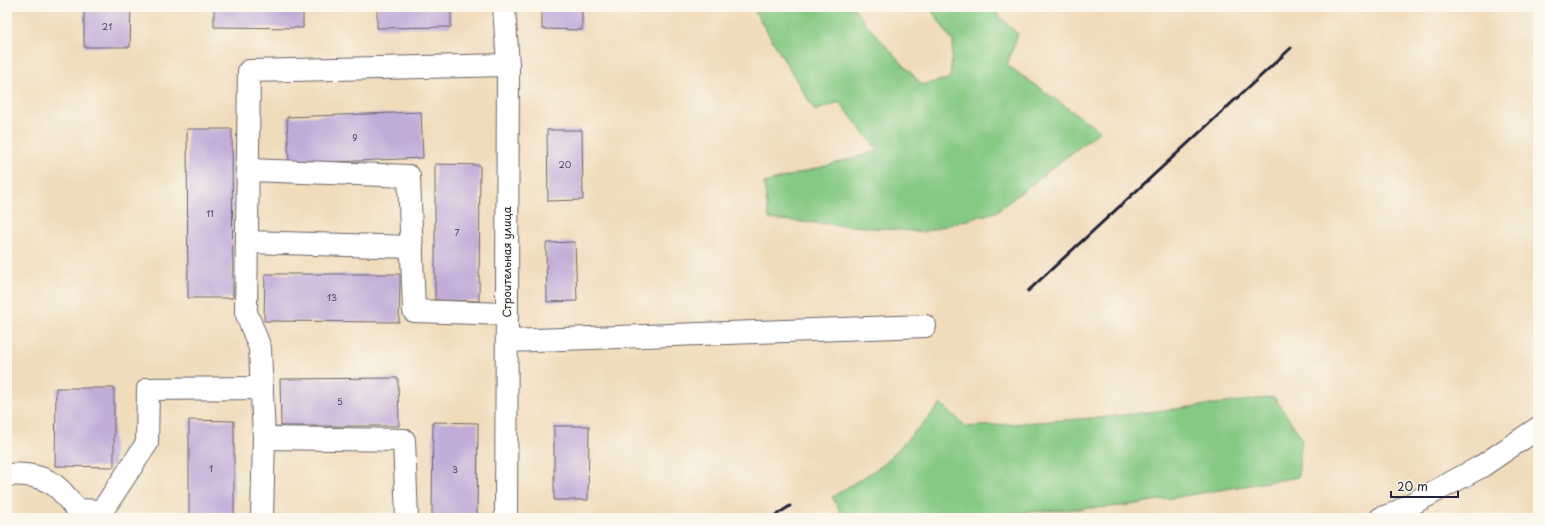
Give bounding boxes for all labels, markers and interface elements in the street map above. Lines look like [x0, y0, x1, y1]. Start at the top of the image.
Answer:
house number: 21 [102, 19, 112, 33]
house number: 9 [352, 130, 358, 144]
house number: 20 [559, 157, 572, 171]
house number: 11 [206, 206, 214, 220]
street label: Строительная улица [498, 206, 515, 318]
house number: 7 [454, 225, 460, 239]
house number: 13 [327, 290, 337, 304]
house number: 5 [337, 394, 343, 408]
house number: 1 [209, 461, 213, 475]
house number: 3 [452, 462, 458, 476]
scale bar [1391, 473, 1458, 499]
text: 20 m [1397, 477, 1428, 495]

